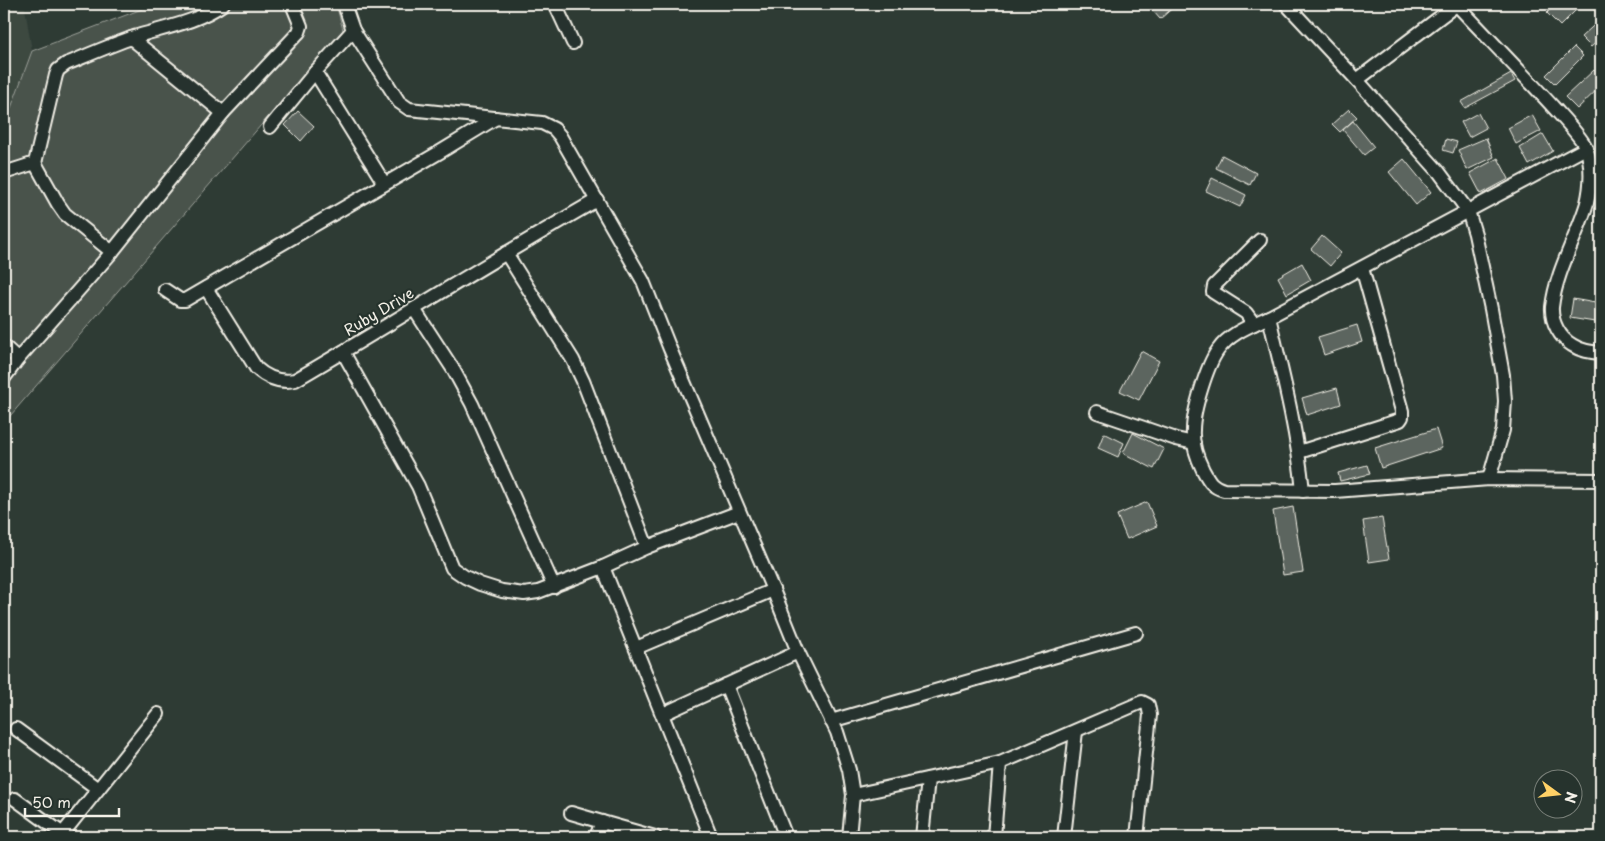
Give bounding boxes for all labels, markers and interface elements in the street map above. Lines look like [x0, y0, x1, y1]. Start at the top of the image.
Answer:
street label: Ruby Drive [339, 281, 418, 341]
north arrow [1532, 768, 1582, 818]
scale bar [25, 786, 119, 818]
text: N [1559, 789, 1583, 806]
text: 50 m [32, 790, 71, 813]

